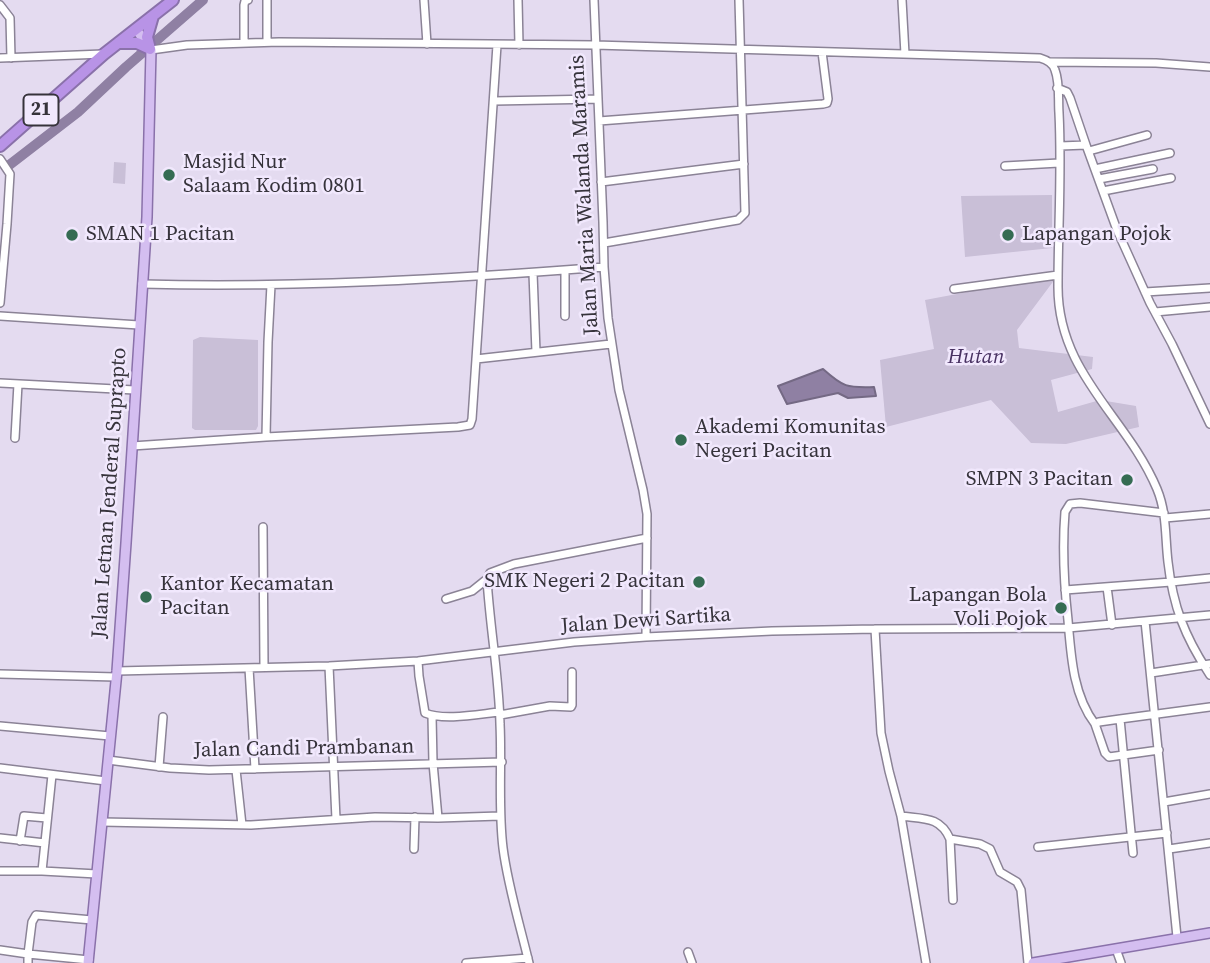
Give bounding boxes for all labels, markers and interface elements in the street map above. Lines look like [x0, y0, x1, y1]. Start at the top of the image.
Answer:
street label: Jalan Maria Walanda Maramis [565, 54, 605, 336]
road number: 21 [23, 94, 58, 125]
place label: Masjid Nur Salaam Kodim 0801 [183, 150, 365, 200]
marker: Masjid Nur Salaam Kodim 0801 [161, 167, 177, 183]
place label: SMAN 1 Pacitan [86, 222, 235, 248]
place label: Lapangan Pojok [1022, 222, 1171, 248]
marker: SMAN 1 Pacitan [64, 227, 80, 243]
marker: Lapangan Pojok [1000, 227, 1016, 243]
park label: Hutan [948, 345, 1004, 371]
street label: Jalan Letnan Jenderal Suprapto [87, 347, 133, 639]
place label: Akademi Komunitas Negeri Pacitan [695, 415, 886, 465]
marker: Akademi Komunitas Negeri Pacitan [673, 432, 689, 448]
place label: SMPN 3 Pacitan [966, 467, 1113, 493]
marker: SMPN 3 Pacitan [1119, 472, 1135, 488]
place label: SMK Negeri 2 Pacitan [484, 569, 685, 595]
place label: Kantor Kecamatan Pacitan [160, 572, 334, 622]
marker: SMK Negeri 2 Pacitan [691, 574, 707, 590]
place label: Lapangan Bola Voli Pojok [909, 583, 1047, 633]
marker: Kantor Kecamatan Pacitan [138, 589, 154, 605]
marker: Lapangan Bola Voli Pojok [1053, 600, 1069, 616]
street label: Jalan Dewi Sartika [560, 602, 732, 640]
street label: Jalan Candi Prambanan [193, 734, 415, 764]

